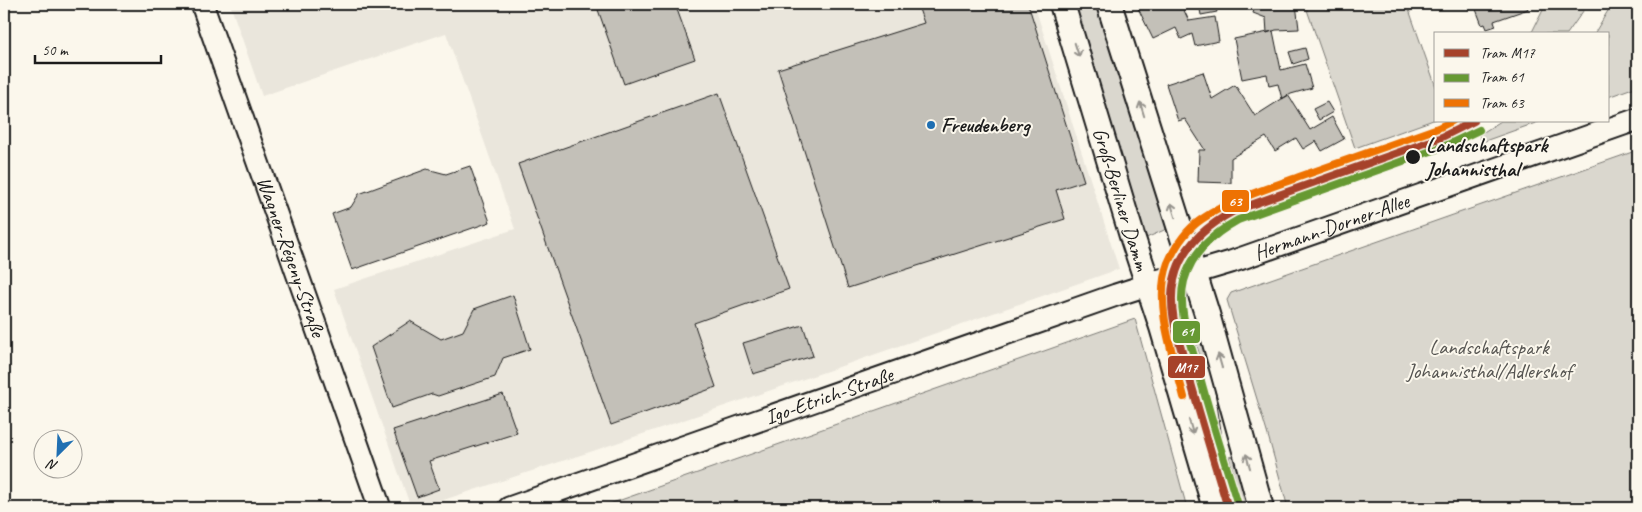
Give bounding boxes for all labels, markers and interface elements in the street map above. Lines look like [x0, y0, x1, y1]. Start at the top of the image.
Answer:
scale bar [35, 32, 161, 64]
legend [1434, 32, 1610, 122]
text: 50 m [42, 41, 69, 60]
one-way arrow [1073, 42, 1082, 58]
text: Tram M17 [1480, 44, 1536, 63]
text: Tram 61 [1480, 68, 1525, 87]
text: Tram 63 [1480, 94, 1525, 113]
one-way arrow [1137, 101, 1147, 117]
place label: Freudenberg [941, 112, 1032, 138]
marker: Freudenberg [925, 119, 937, 131]
street label: Groß-Berliner Damm [1087, 125, 1156, 275]
place label: Landschaftspark Johannisthal [1424, 132, 1550, 182]
marker: Landschaftspark Johannisthal [1404, 148, 1422, 166]
street label: Wagner-Régeny-Straße [251, 173, 332, 342]
street label: Hermann-Dorner-Allee [1250, 187, 1414, 266]
line badge: 63 [1221, 189, 1250, 213]
text: 63 [1229, 193, 1243, 210]
one-way arrow [1168, 202, 1178, 218]
line badge: 61 [1172, 320, 1201, 344]
text: 61 [1181, 323, 1195, 340]
park label: Landschaftspark Johannisthal/Adlershof [1406, 334, 1576, 384]
one-way arrow [1215, 353, 1225, 369]
line badge: M17 [1167, 355, 1206, 379]
text: M17 [1175, 359, 1199, 376]
street label: Igo-Etrich-Straße [762, 361, 898, 430]
one-way arrow [1187, 419, 1197, 435]
north arrow [32, 430, 82, 480]
one-way arrow [1243, 454, 1253, 470]
text: N [43, 455, 60, 475]

